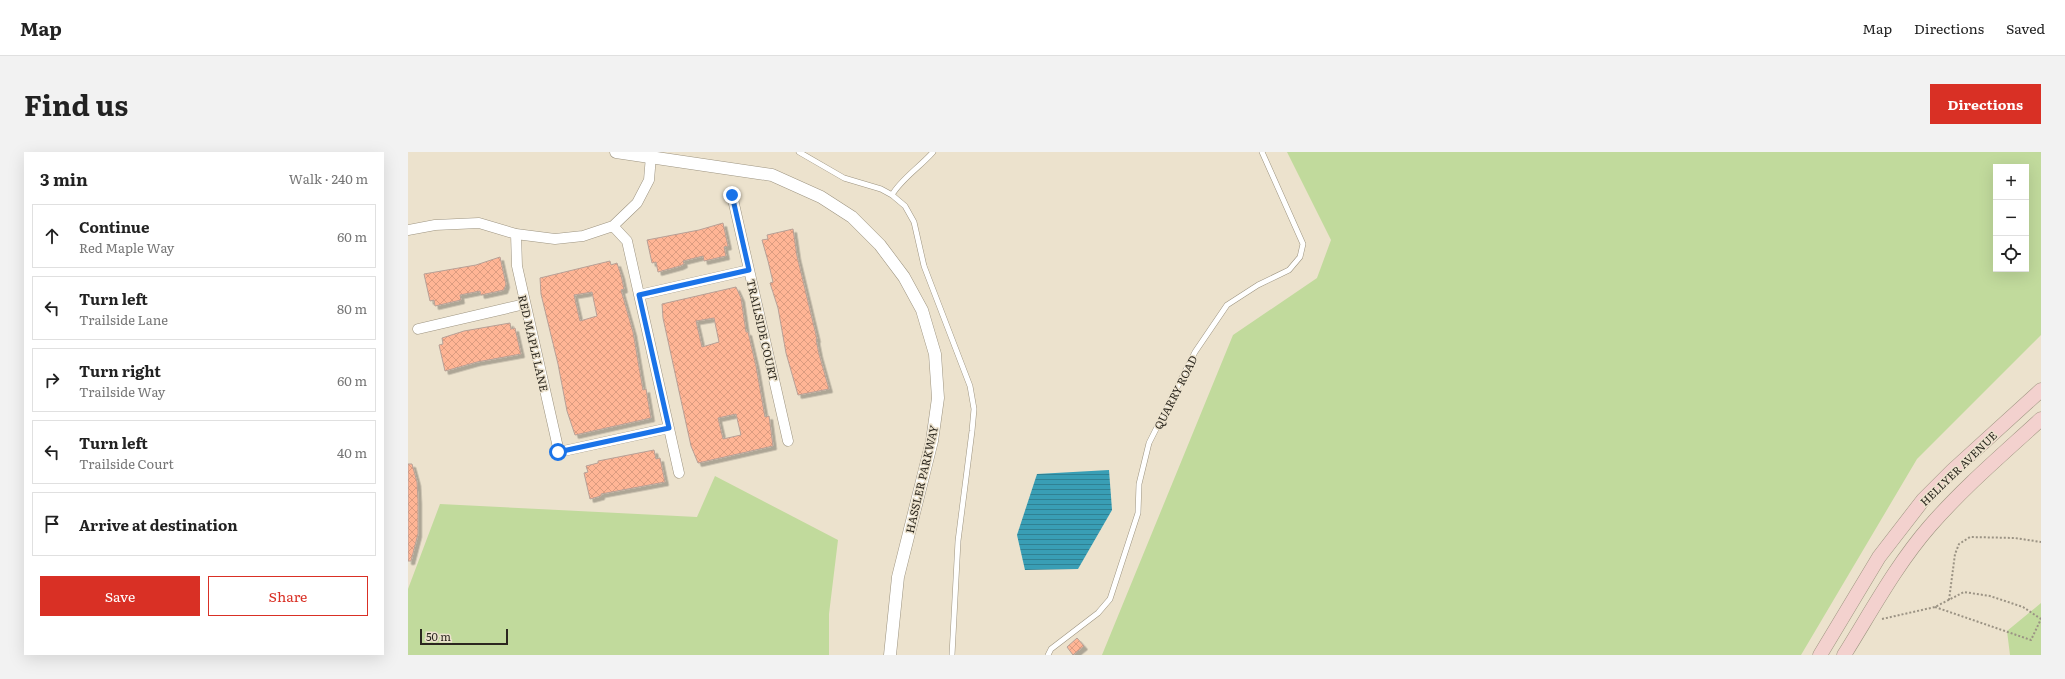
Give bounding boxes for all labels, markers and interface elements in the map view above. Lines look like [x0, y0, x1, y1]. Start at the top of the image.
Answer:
text: Map [20, 14, 62, 42]
text: Map [1862, 18, 1892, 38]
text: Directions [1914, 18, 1984, 38]
text: Saved [2006, 18, 2045, 38]
text: Find us [24, 83, 128, 125]
button: Directions [1930, 84, 2041, 124]
map controls [1993, 164, 2029, 272]
button: + [1993, 164, 2029, 200]
text: 3 min [40, 166, 88, 191]
text: Walk · 240 m [289, 169, 368, 188]
route end [723, 186, 741, 204]
button: − [1993, 200, 2029, 236]
text: Continue [79, 215, 149, 238]
icon: ahead [41, 225, 63, 247]
text: 60 m [337, 227, 367, 246]
button: locate [1993, 236, 2029, 272]
text: Red Maple Way [79, 238, 174, 257]
street label: TRAILSIDE COURT [743, 277, 783, 383]
text: Turn left [79, 287, 148, 310]
street label: RED MAPLE LANE [515, 293, 553, 393]
icon: left [41, 297, 63, 319]
text: 80 m [337, 299, 367, 318]
text: Trailside Lane [79, 310, 168, 329]
street label: QUARRY ROAD [1149, 352, 1201, 432]
text: Turn right [79, 359, 161, 382]
icon: right [41, 369, 63, 391]
text: 60 m [337, 371, 367, 390]
text: Trailside Way [79, 382, 165, 401]
street label: HASSLER PARKWAY [901, 423, 941, 535]
street label: HELLYER AVENUE [1916, 427, 2000, 509]
text: Turn left [79, 431, 148, 454]
icon: left [41, 441, 63, 463]
text: 40 m [337, 443, 367, 462]
route start [549, 443, 567, 461]
text: Trailside Court [79, 454, 174, 473]
icon: arrive [41, 513, 63, 535]
text: Arrive at destination [79, 513, 238, 536]
button: Save [40, 576, 200, 616]
button: Share [208, 576, 368, 616]
scale bar [420, 627, 508, 646]
text: 50 m [426, 628, 451, 644]

